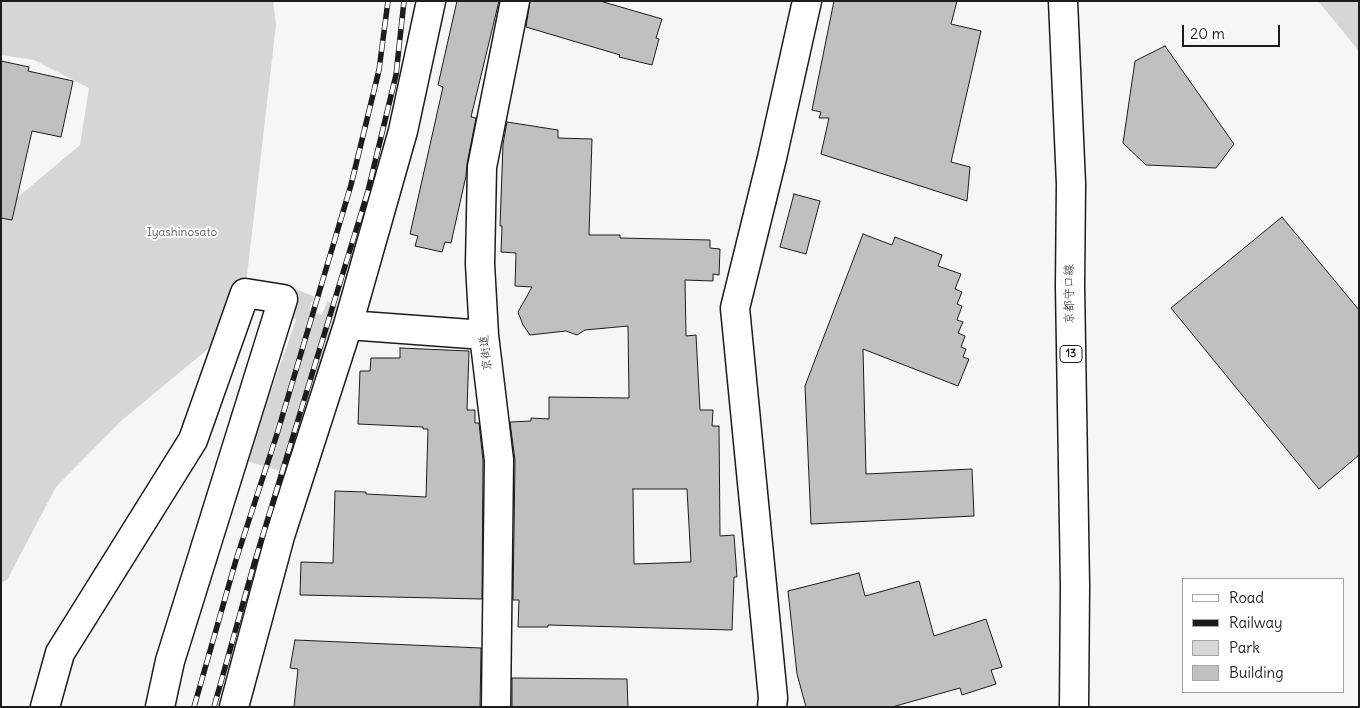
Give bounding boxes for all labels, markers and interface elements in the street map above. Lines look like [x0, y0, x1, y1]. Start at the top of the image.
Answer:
scale bar [1185, 15, 1282, 47]
text: 20 m [1190, 24, 1225, 43]
park label: Iyashinosato [147, 226, 217, 240]
street label: 京都守口線 [1063, 264, 1077, 324]
street label: 京街道 [477, 334, 495, 372]
road number: 13 [1060, 346, 1082, 362]
legend [1182, 578, 1345, 693]
text: Road [1229, 588, 1264, 607]
text: Railway [1229, 613, 1283, 632]
text: Park [1229, 638, 1260, 657]
text: Building [1229, 663, 1284, 682]

